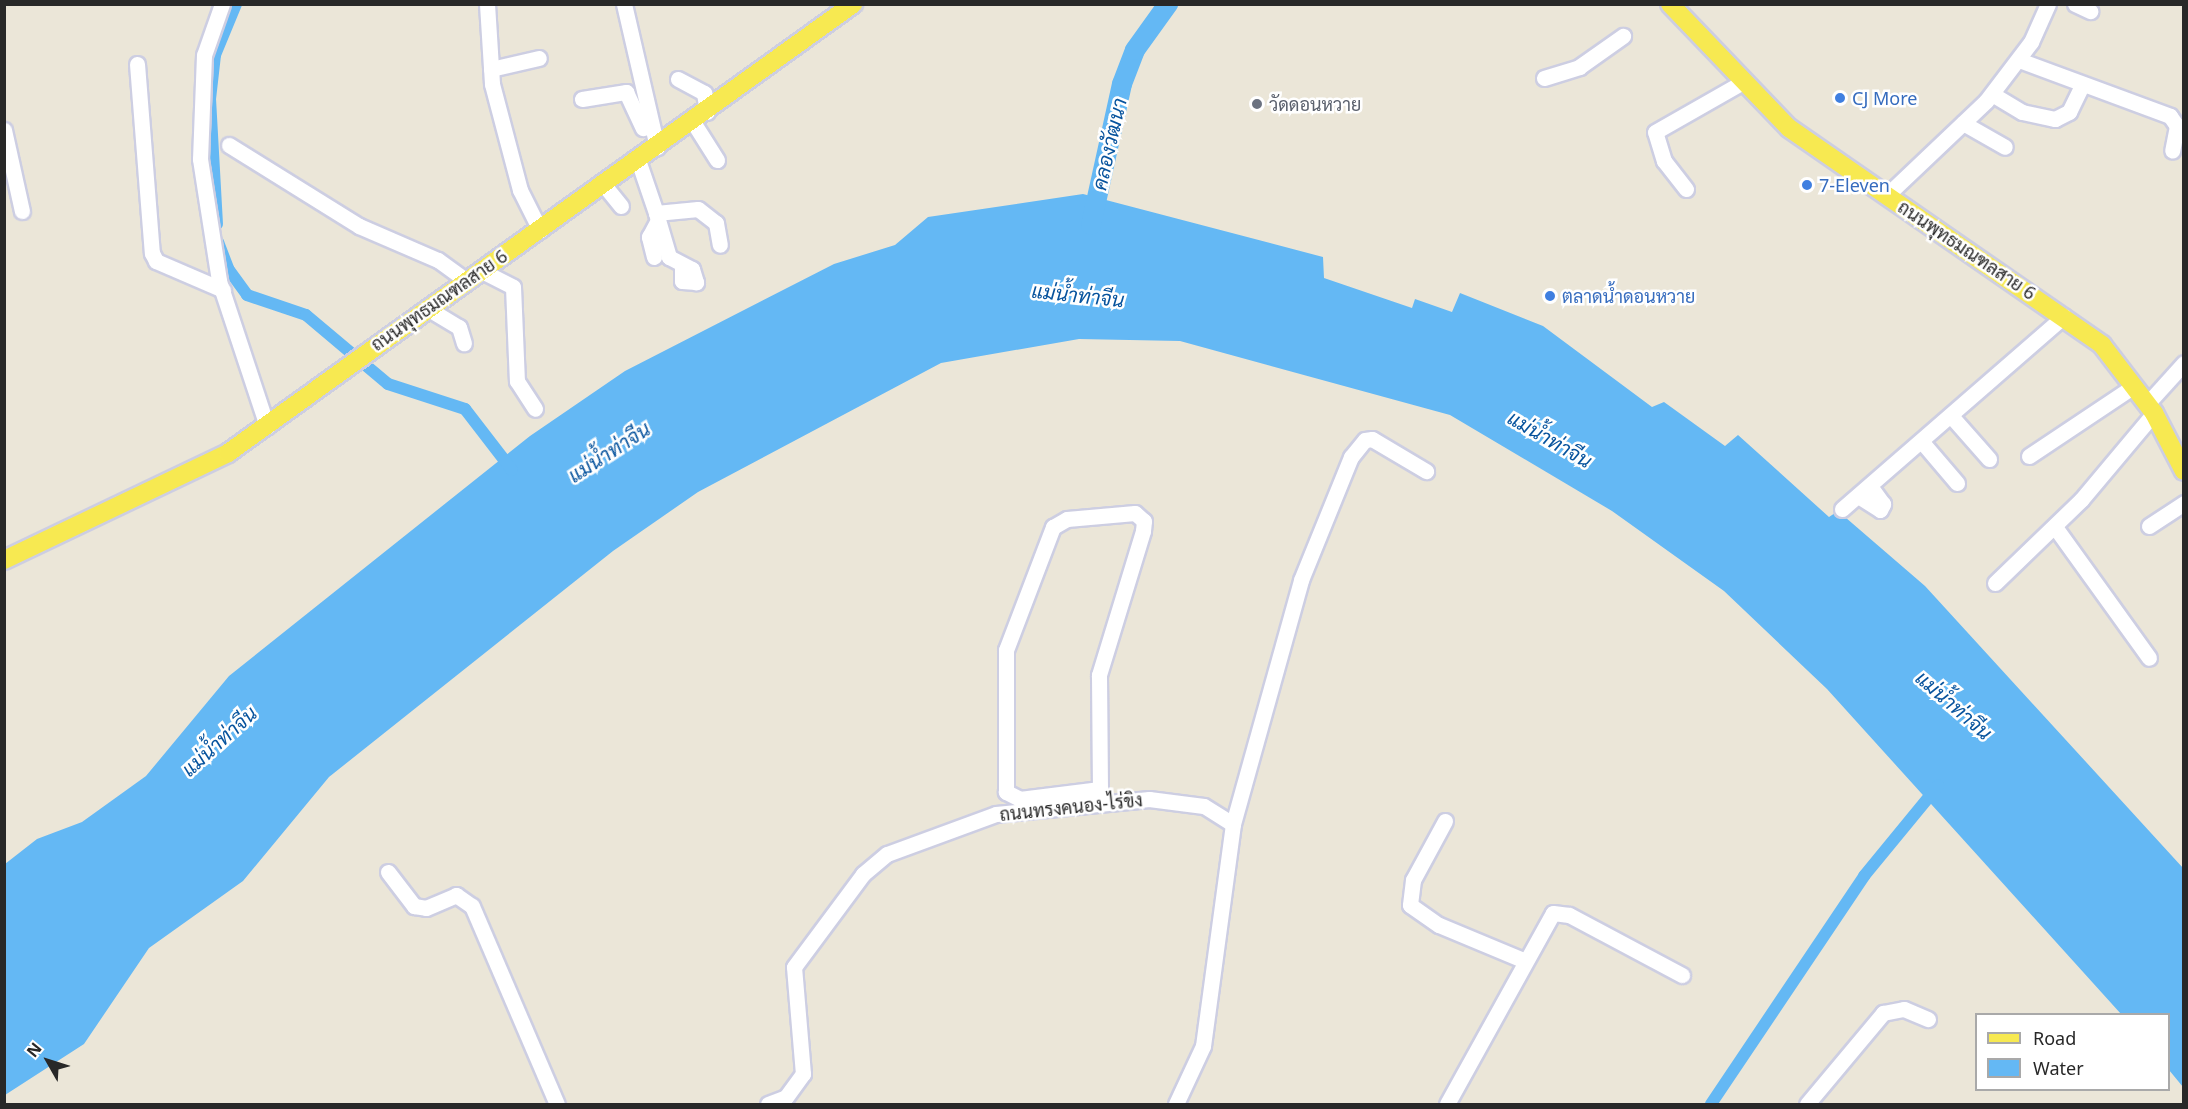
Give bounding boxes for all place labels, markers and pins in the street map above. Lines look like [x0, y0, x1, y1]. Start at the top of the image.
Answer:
place label: CJ More [1852, 87, 1917, 109]
marker: CJ More [1833, 91, 1847, 105]
place label: วัดดอนหวาย [1269, 93, 1361, 115]
marker: วัดดอนหวาย [1250, 97, 1264, 111]
place label: 7-Eleven [1819, 174, 1890, 196]
marker: 7-Eleven [1800, 178, 1814, 192]
place label: ตลาดน้ำดอนหวาย [1562, 285, 1695, 307]
marker: ตลาดน้ำดอนหวาย [1543, 289, 1557, 303]

